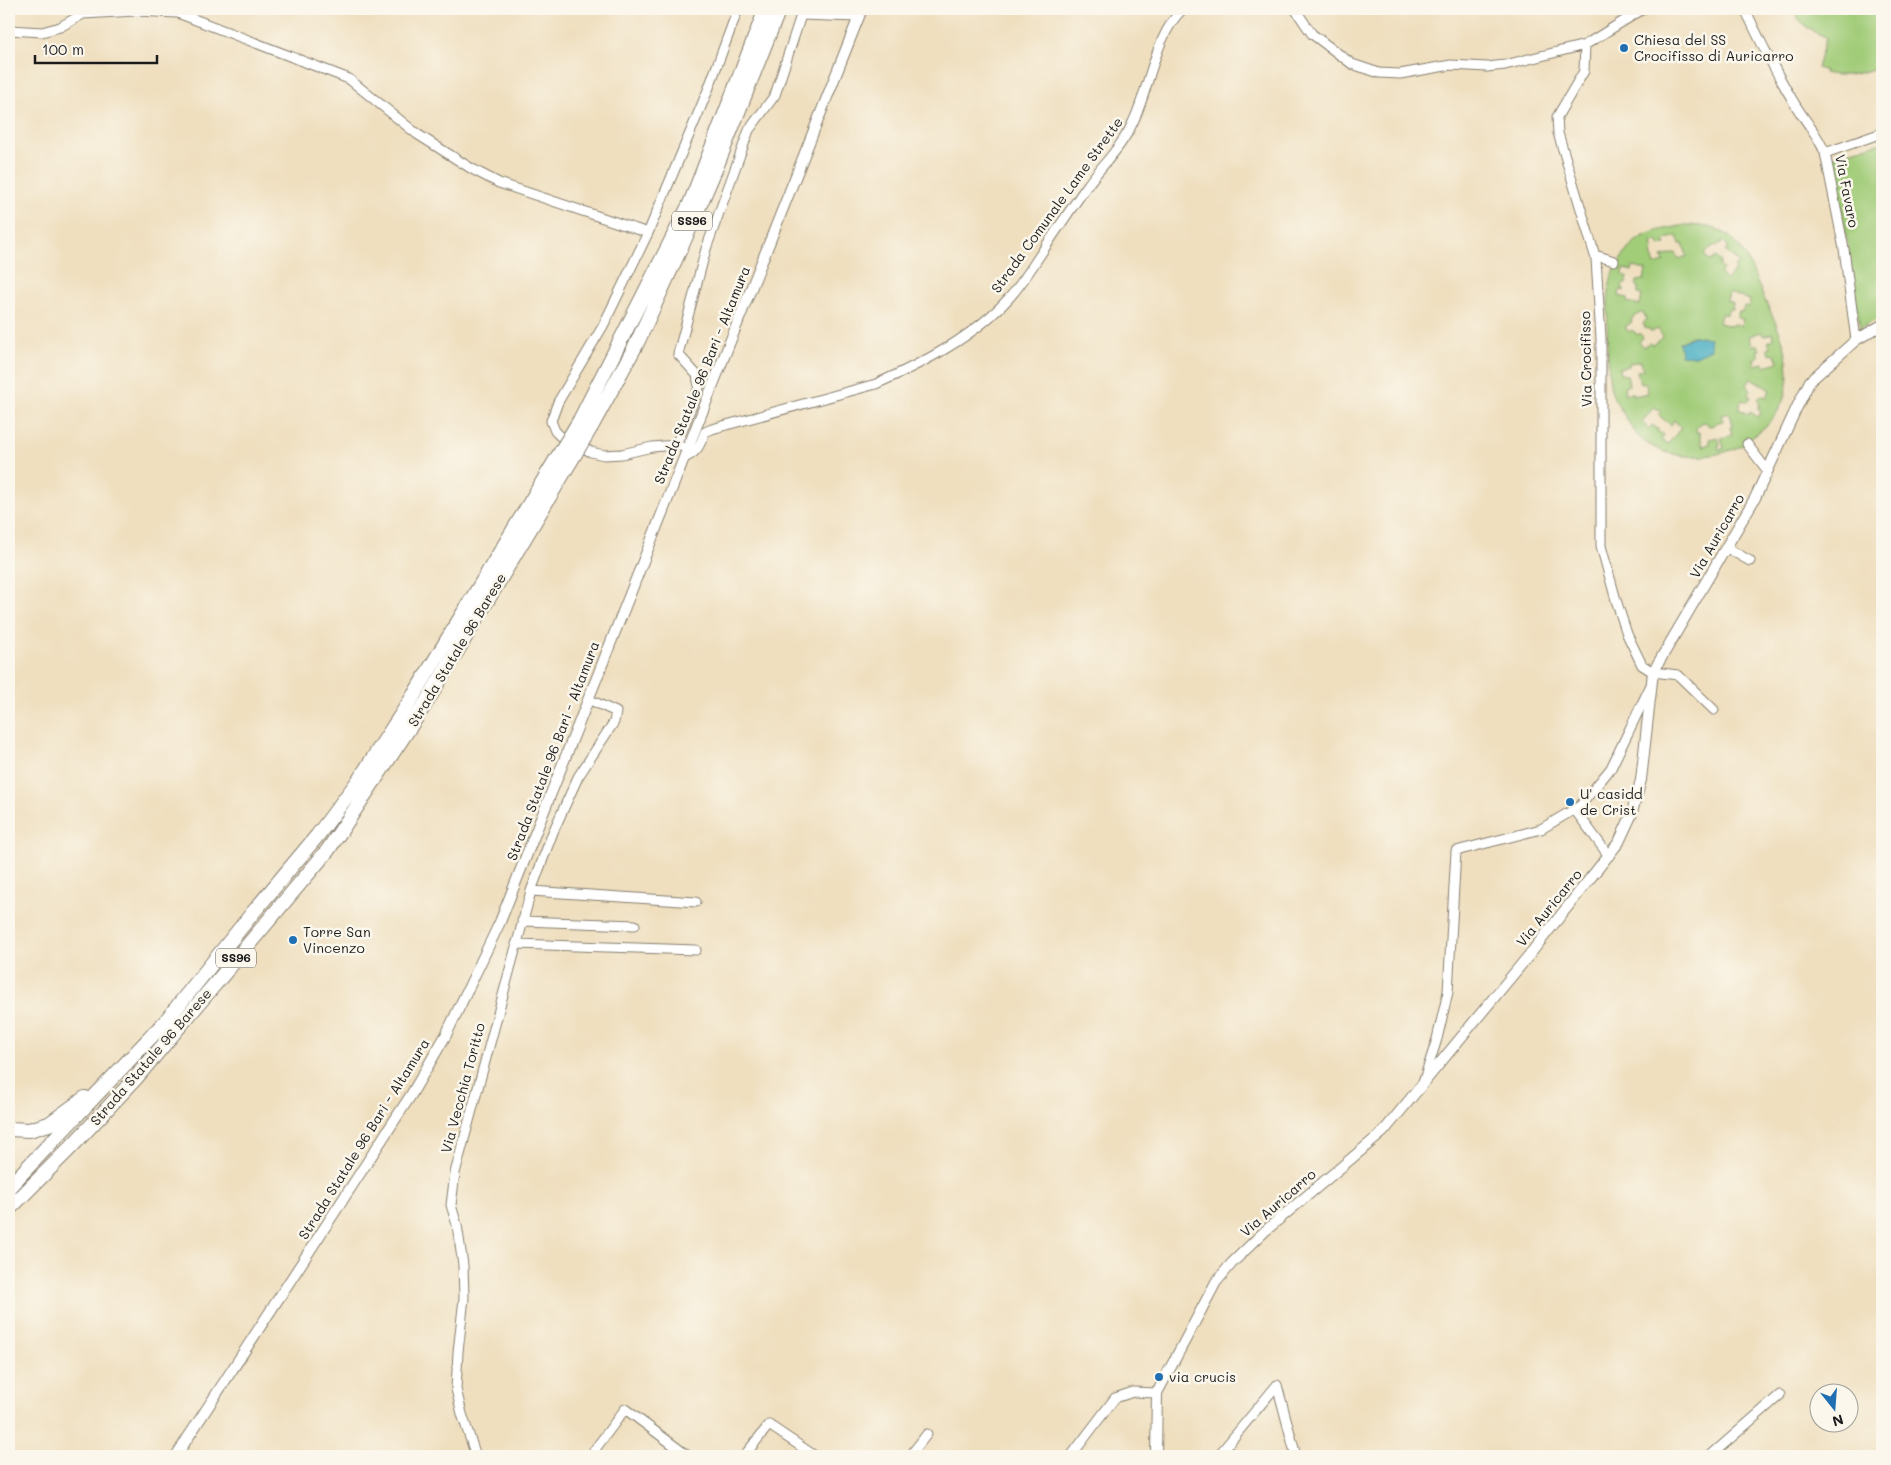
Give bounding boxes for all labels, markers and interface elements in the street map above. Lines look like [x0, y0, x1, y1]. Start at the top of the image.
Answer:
place label: Chiesa del SS Crocifisso di Auricarro [1634, 30, 1794, 65]
scale bar [35, 32, 158, 64]
text: 100 m [42, 39, 84, 59]
marker: Chiesa del SS Crocifisso di Auricarro [1618, 42, 1630, 54]
street label: Strada Comunale Lame Strette [986, 113, 1127, 297]
street label: Via Favaro [1831, 153, 1864, 229]
road number: SS96 [672, 212, 712, 230]
street label: Strada Statale 96 Bari - Altamura [649, 263, 754, 487]
street label: Via Crocifisso [1575, 311, 1596, 407]
street label: Via Auricarro [1685, 490, 1748, 581]
street label: Strada Statale 96 Barese [403, 569, 510, 730]
street label: Strada Statale 96 Bari - Altamura [502, 638, 603, 863]
place label: U' casidd de Crist [1580, 784, 1643, 819]
marker: U' casidd de Crist [1564, 796, 1576, 808]
street label: Via Auricarro [1512, 865, 1586, 950]
place label: Torre San Vincenzo [303, 922, 371, 957]
marker: Torre San Vincenzo [287, 934, 299, 946]
road number: SS96 [216, 948, 256, 968]
street label: Strada Statale 96 Barese [86, 984, 216, 1129]
street label: Via Vecchia Toritto [436, 1021, 489, 1155]
street label: Strada Statale 96 Bari - Altamura [294, 1035, 434, 1243]
street label: Via Auricarro [1236, 1164, 1320, 1241]
place label: via crucis [1169, 1367, 1236, 1386]
marker: via crucis [1153, 1371, 1165, 1383]
north arrow [1808, 1382, 1858, 1432]
text: N [1830, 1410, 1846, 1432]

